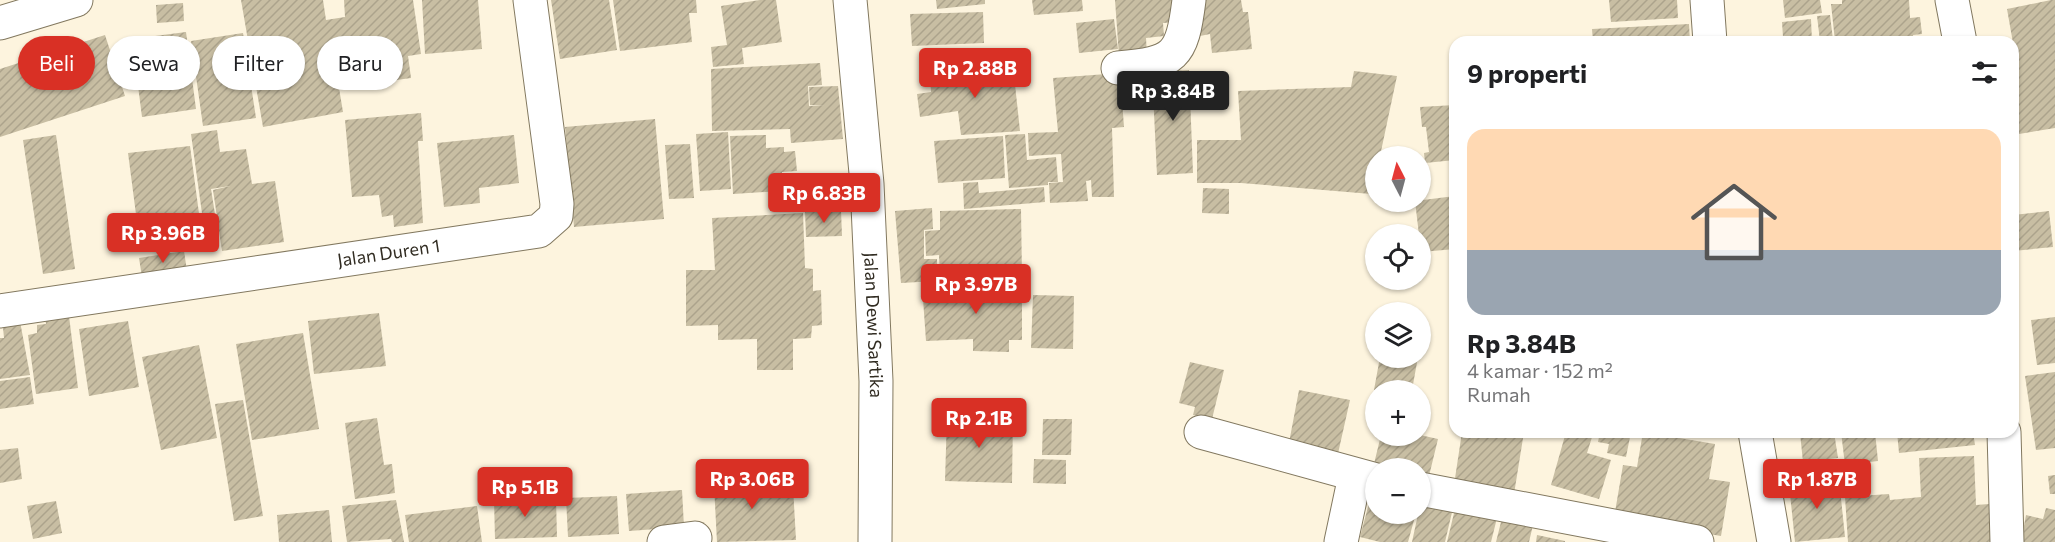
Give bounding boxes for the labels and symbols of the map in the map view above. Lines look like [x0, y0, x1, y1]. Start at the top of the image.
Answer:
pin: Rp 2.88B [913, 48, 1037, 99]
pin: Rp 3.84B [1111, 71, 1235, 122]
north arrow [1365, 146, 1431, 212]
pin: Rp 6.83B [762, 173, 886, 224]
pin: Rp 3.96B [101, 213, 225, 264]
street label: Jalan Duren 1 [336, 234, 441, 271]
street label: Jalan Dewi Sartika [860, 252, 888, 398]
pin: Rp 3.97B [914, 264, 1038, 315]
pin: Rp 2.1B [924, 398, 1034, 449]
pin: Rp 3.06B [690, 459, 814, 510]
pin: Rp 1.87B [1755, 459, 1879, 510]
pin: Rp 5.1B [470, 467, 580, 518]

